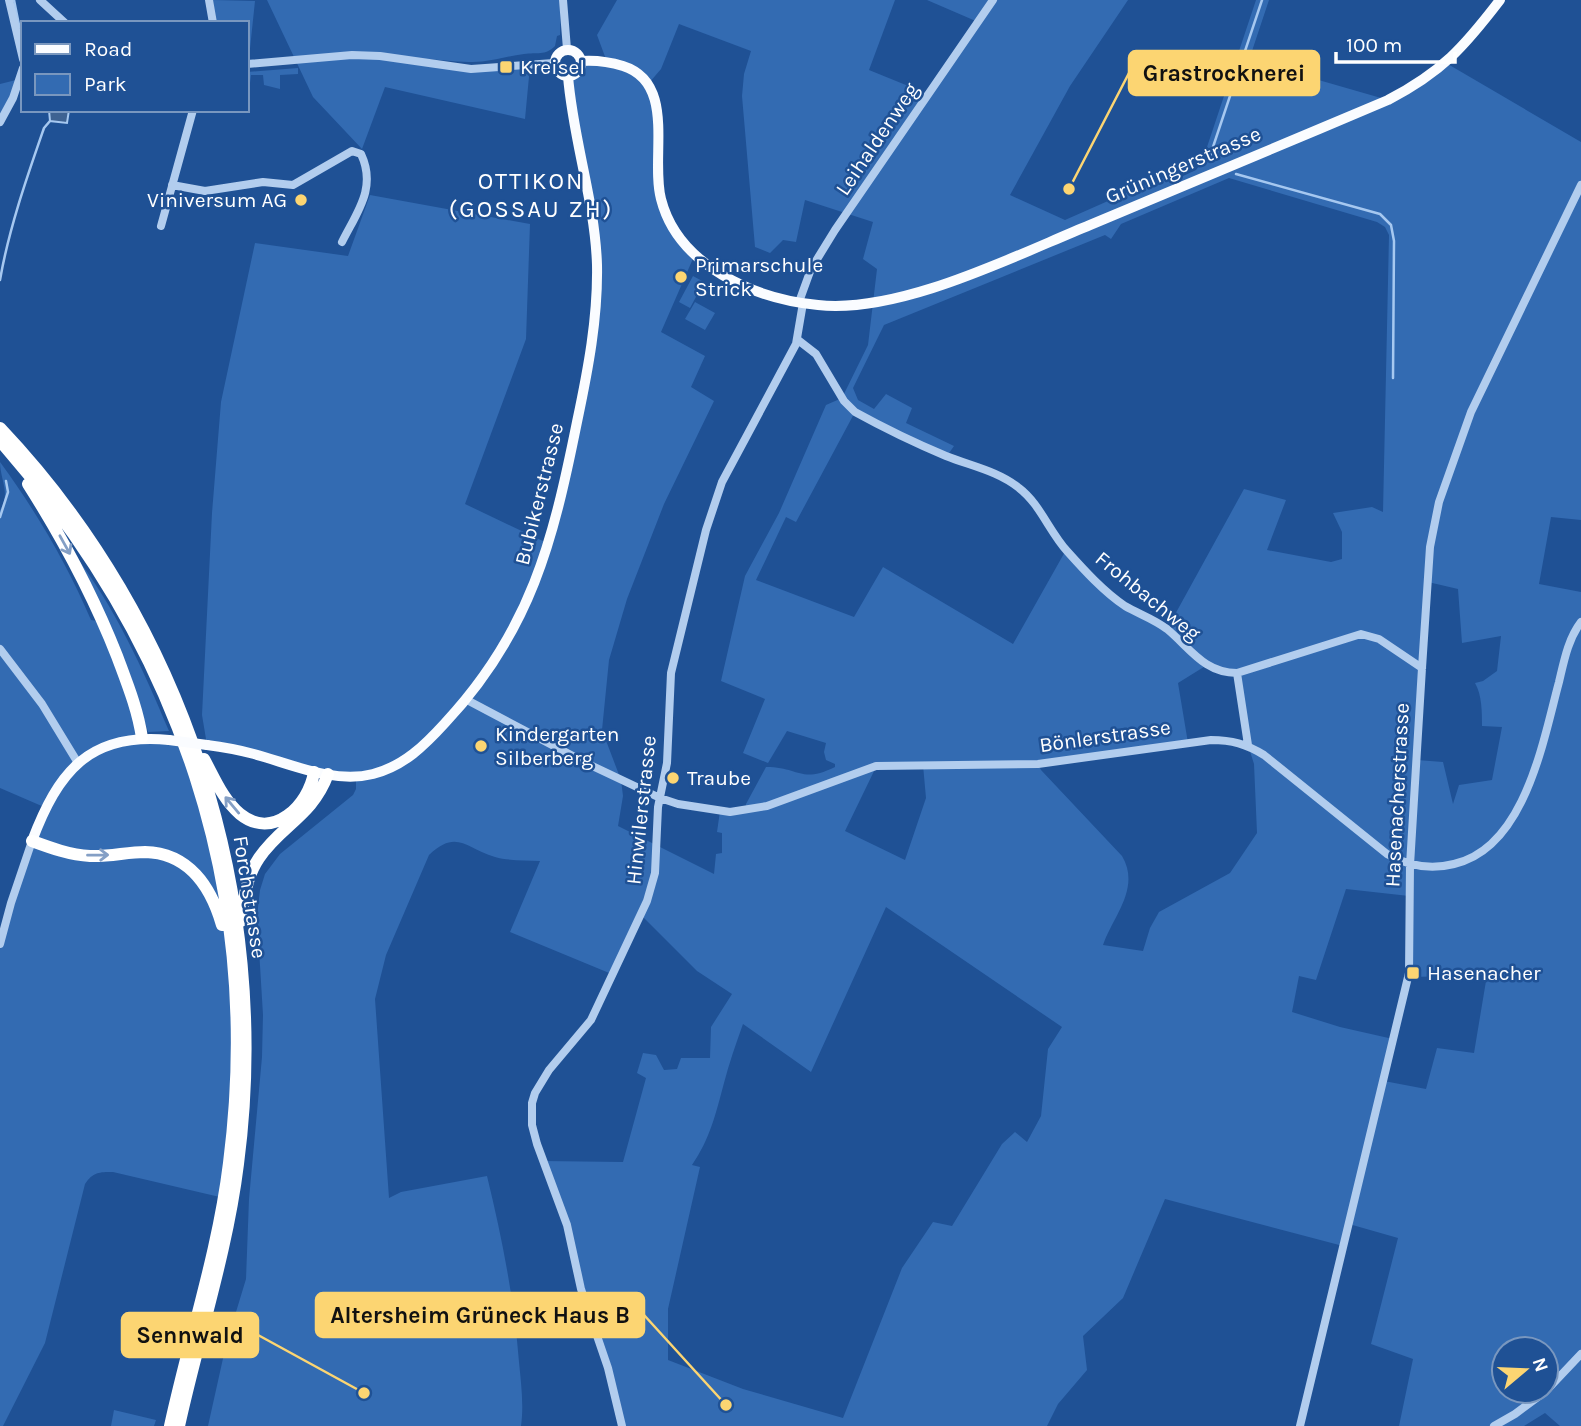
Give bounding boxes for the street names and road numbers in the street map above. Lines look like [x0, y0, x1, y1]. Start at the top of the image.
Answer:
street label: Leihaldenweg [830, 78, 924, 200]
street label: Grüningerstrasse [1102, 121, 1264, 209]
street label: Bubikerstrasse [510, 420, 568, 568]
street label: Frohbachweg [1091, 546, 1205, 646]
street label: Hasenacherstrasse [1380, 702, 1414, 888]
street label: Bönlerstrasse [1038, 715, 1172, 757]
street label: Hinwilerstrasse [621, 734, 661, 886]
street label: Forchstrasse [228, 834, 272, 960]

